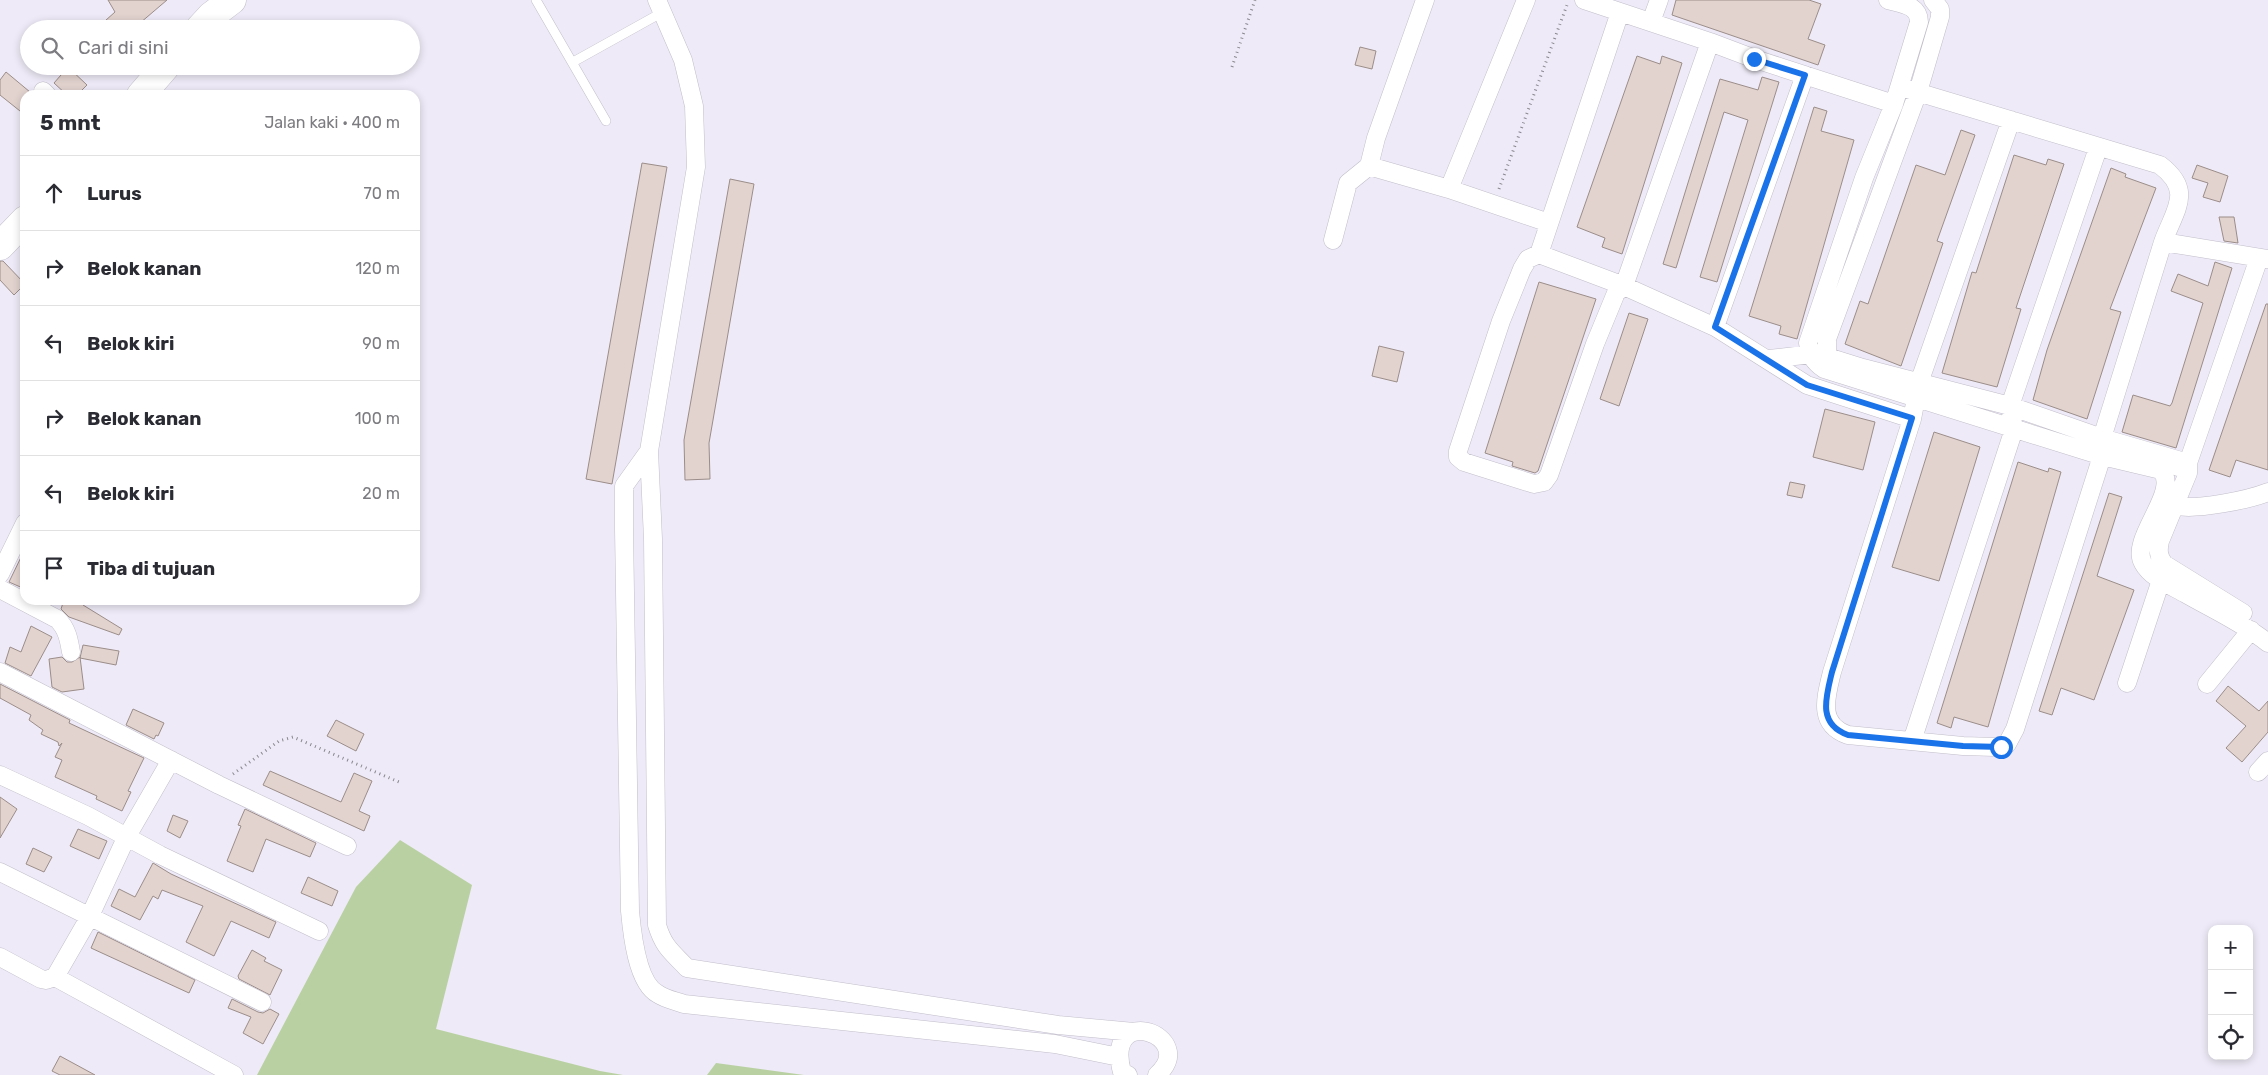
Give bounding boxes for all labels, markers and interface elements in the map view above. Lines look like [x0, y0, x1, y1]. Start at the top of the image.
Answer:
search box [20, 20, 420, 75]
icon: search [38, 34, 66, 62]
text: Cari di sini [78, 36, 169, 59]
route end [1743, 48, 1766, 71]
text: 5 mnt [40, 110, 100, 135]
text: Jalan kaki · 400 m [264, 113, 400, 132]
icon: ahead [40, 179, 68, 207]
text: Lurus [87, 182, 142, 205]
text: 70 m [363, 184, 400, 203]
icon: right [40, 254, 68, 282]
text: Belok kanan [87, 257, 202, 280]
text: 120 m [355, 259, 400, 278]
icon: left [40, 329, 68, 357]
text: Belok kiri [87, 332, 174, 355]
text: 90 m [362, 334, 400, 353]
icon: right [40, 404, 68, 432]
text: Belok kanan [87, 407, 202, 430]
text: 100 m [355, 409, 400, 428]
icon: left [40, 479, 68, 507]
text: Belok kiri [87, 482, 174, 505]
text: 20 m [362, 484, 400, 503]
icon: arrive [40, 554, 68, 582]
text: Tiba di tujuan [87, 557, 215, 580]
route start [1990, 736, 2013, 759]
map controls [2208, 925, 2253, 1060]
button: + [2208, 925, 2253, 970]
button: − [2208, 970, 2253, 1015]
button: locate [2208, 1015, 2253, 1060]

